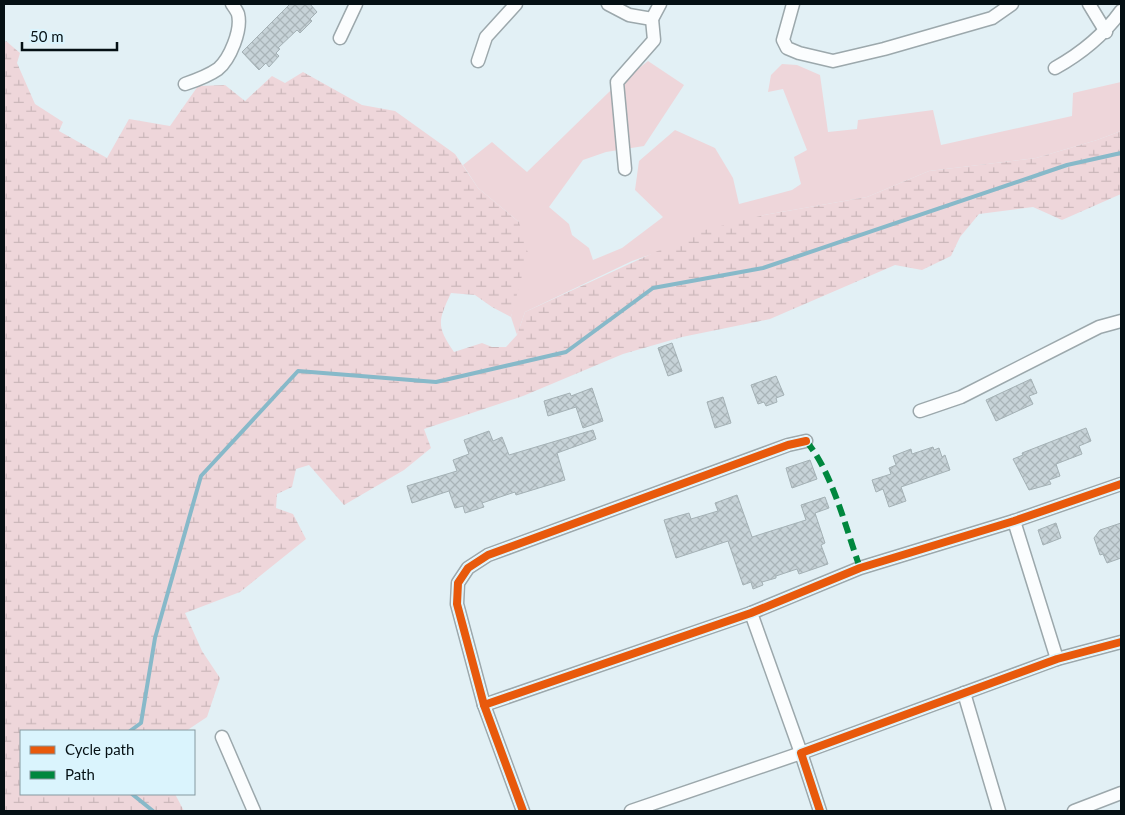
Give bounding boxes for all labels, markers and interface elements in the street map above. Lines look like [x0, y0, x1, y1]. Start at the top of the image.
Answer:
scale bar [22, 20, 118, 52]
text: 50 m [30, 27, 64, 45]
legend [20, 730, 195, 795]
text: Cycle path [65, 740, 134, 758]
text: Path [65, 765, 95, 783]

